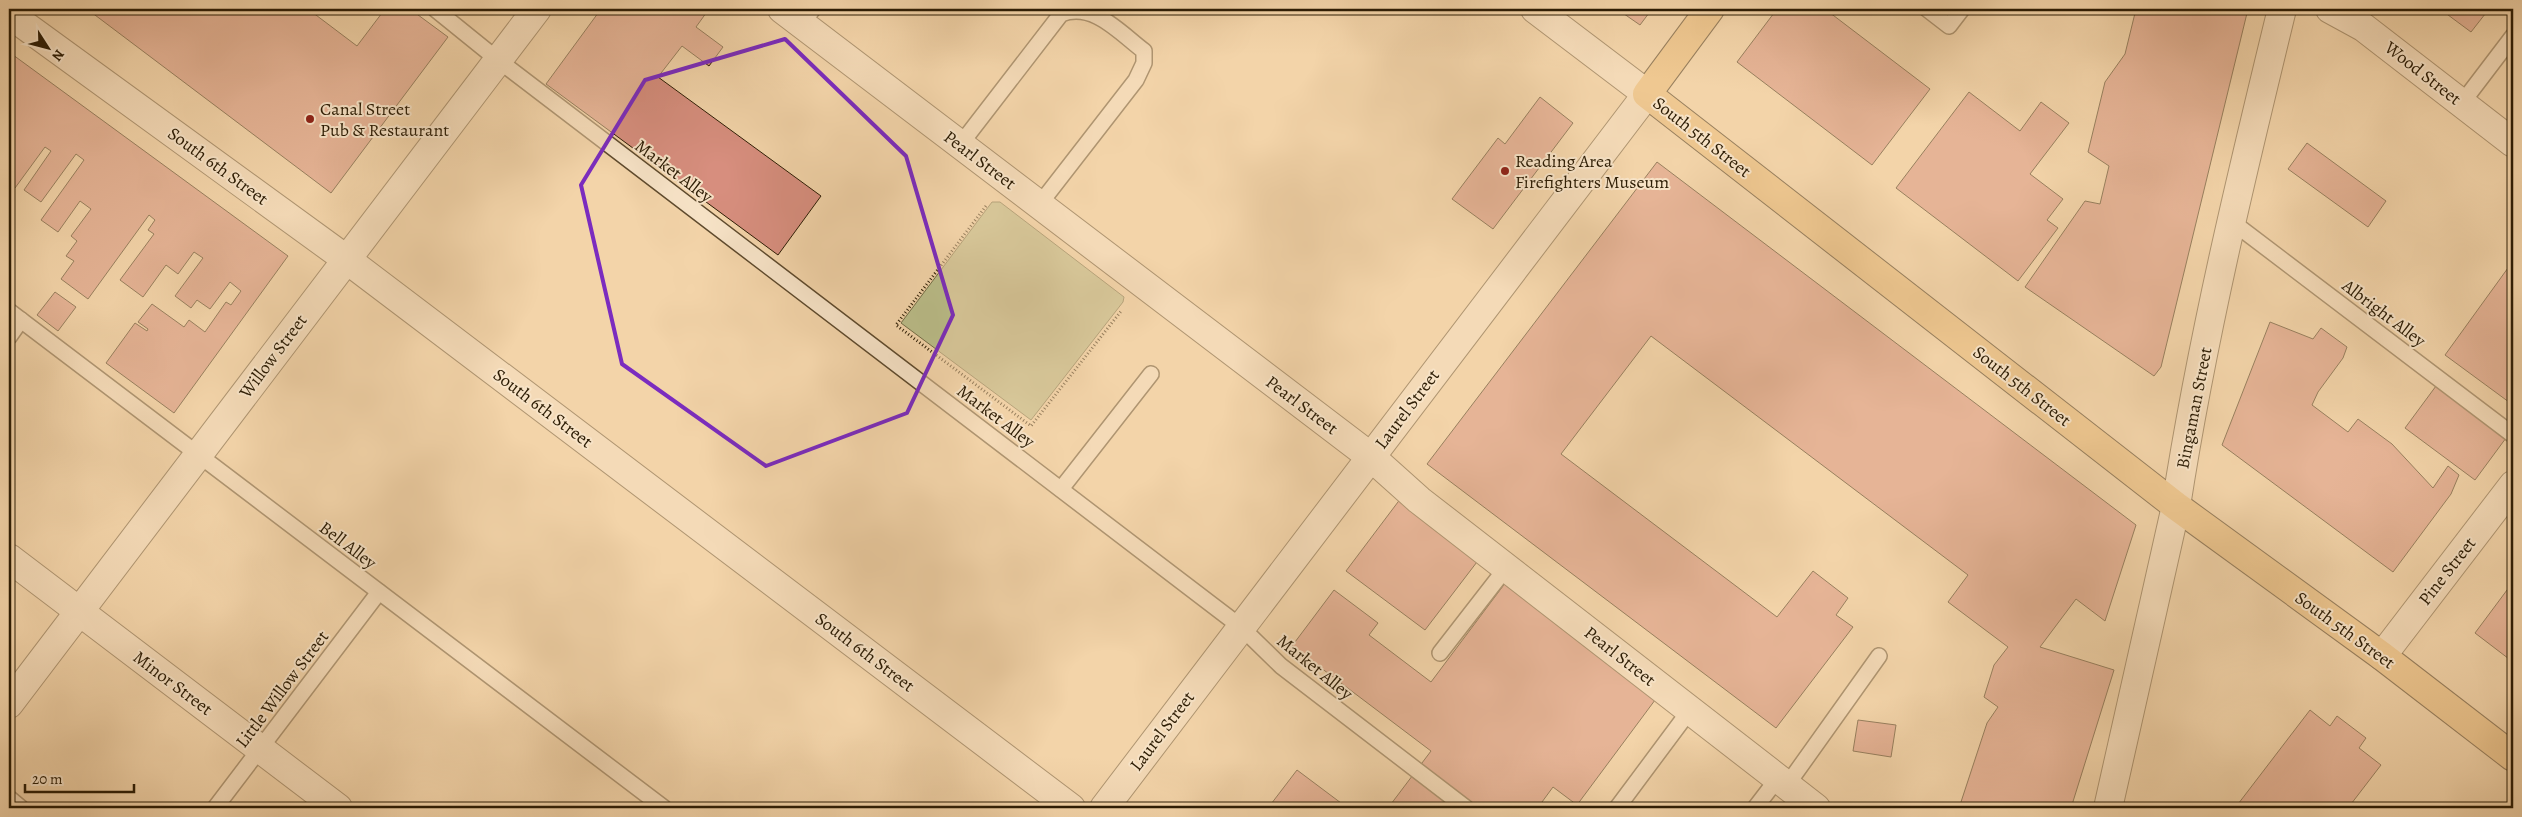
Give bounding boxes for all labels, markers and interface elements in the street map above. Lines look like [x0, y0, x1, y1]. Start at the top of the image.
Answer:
north arrow [22, 22, 72, 72]
street label: Wood Street [2379, 35, 2466, 110]
text: N [47, 46, 69, 65]
street label: South 5th Street [1648, 91, 1756, 183]
place label: Canal Street Pub & Restaurant [320, 97, 449, 142]
marker: Canal Street Pub & Restaurant [304, 113, 316, 125]
street label: South 6th Street [163, 121, 273, 211]
street label: Pearl Street [939, 125, 1021, 195]
street label: Market Alley [630, 134, 719, 209]
place label: Reading Area Firefighters Museum [1515, 149, 1669, 194]
marker: Reading Area Firefighters Museum [1499, 165, 1511, 177]
street label: Albright Alley [2337, 273, 2431, 353]
street label: Willow Street [233, 309, 312, 404]
street label: South 5th Street [1968, 340, 2076, 432]
street label: Bingaman Street [2170, 345, 2218, 471]
street label: South 6th Street [488, 363, 598, 453]
street label: Laurel Street [1369, 364, 1445, 454]
street label: Pearl Street [1261, 370, 1343, 440]
street label: Market Alley [952, 379, 1041, 454]
street label: Bell Alley [314, 516, 382, 575]
street label: Pine Street [2413, 532, 2481, 610]
street label: South 5th Street [2290, 586, 2400, 674]
street label: South 6th Street [810, 607, 920, 697]
street label: Pearl Street [1579, 620, 1661, 692]
street label: Little Willow Street [230, 625, 334, 753]
street label: Market Alley [1272, 629, 1359, 706]
street label: Minor Street [128, 645, 218, 721]
street label: Laurel Street [1124, 686, 1200, 776]
scale bar [25, 762, 134, 794]
text: 20 m [32, 769, 63, 789]

